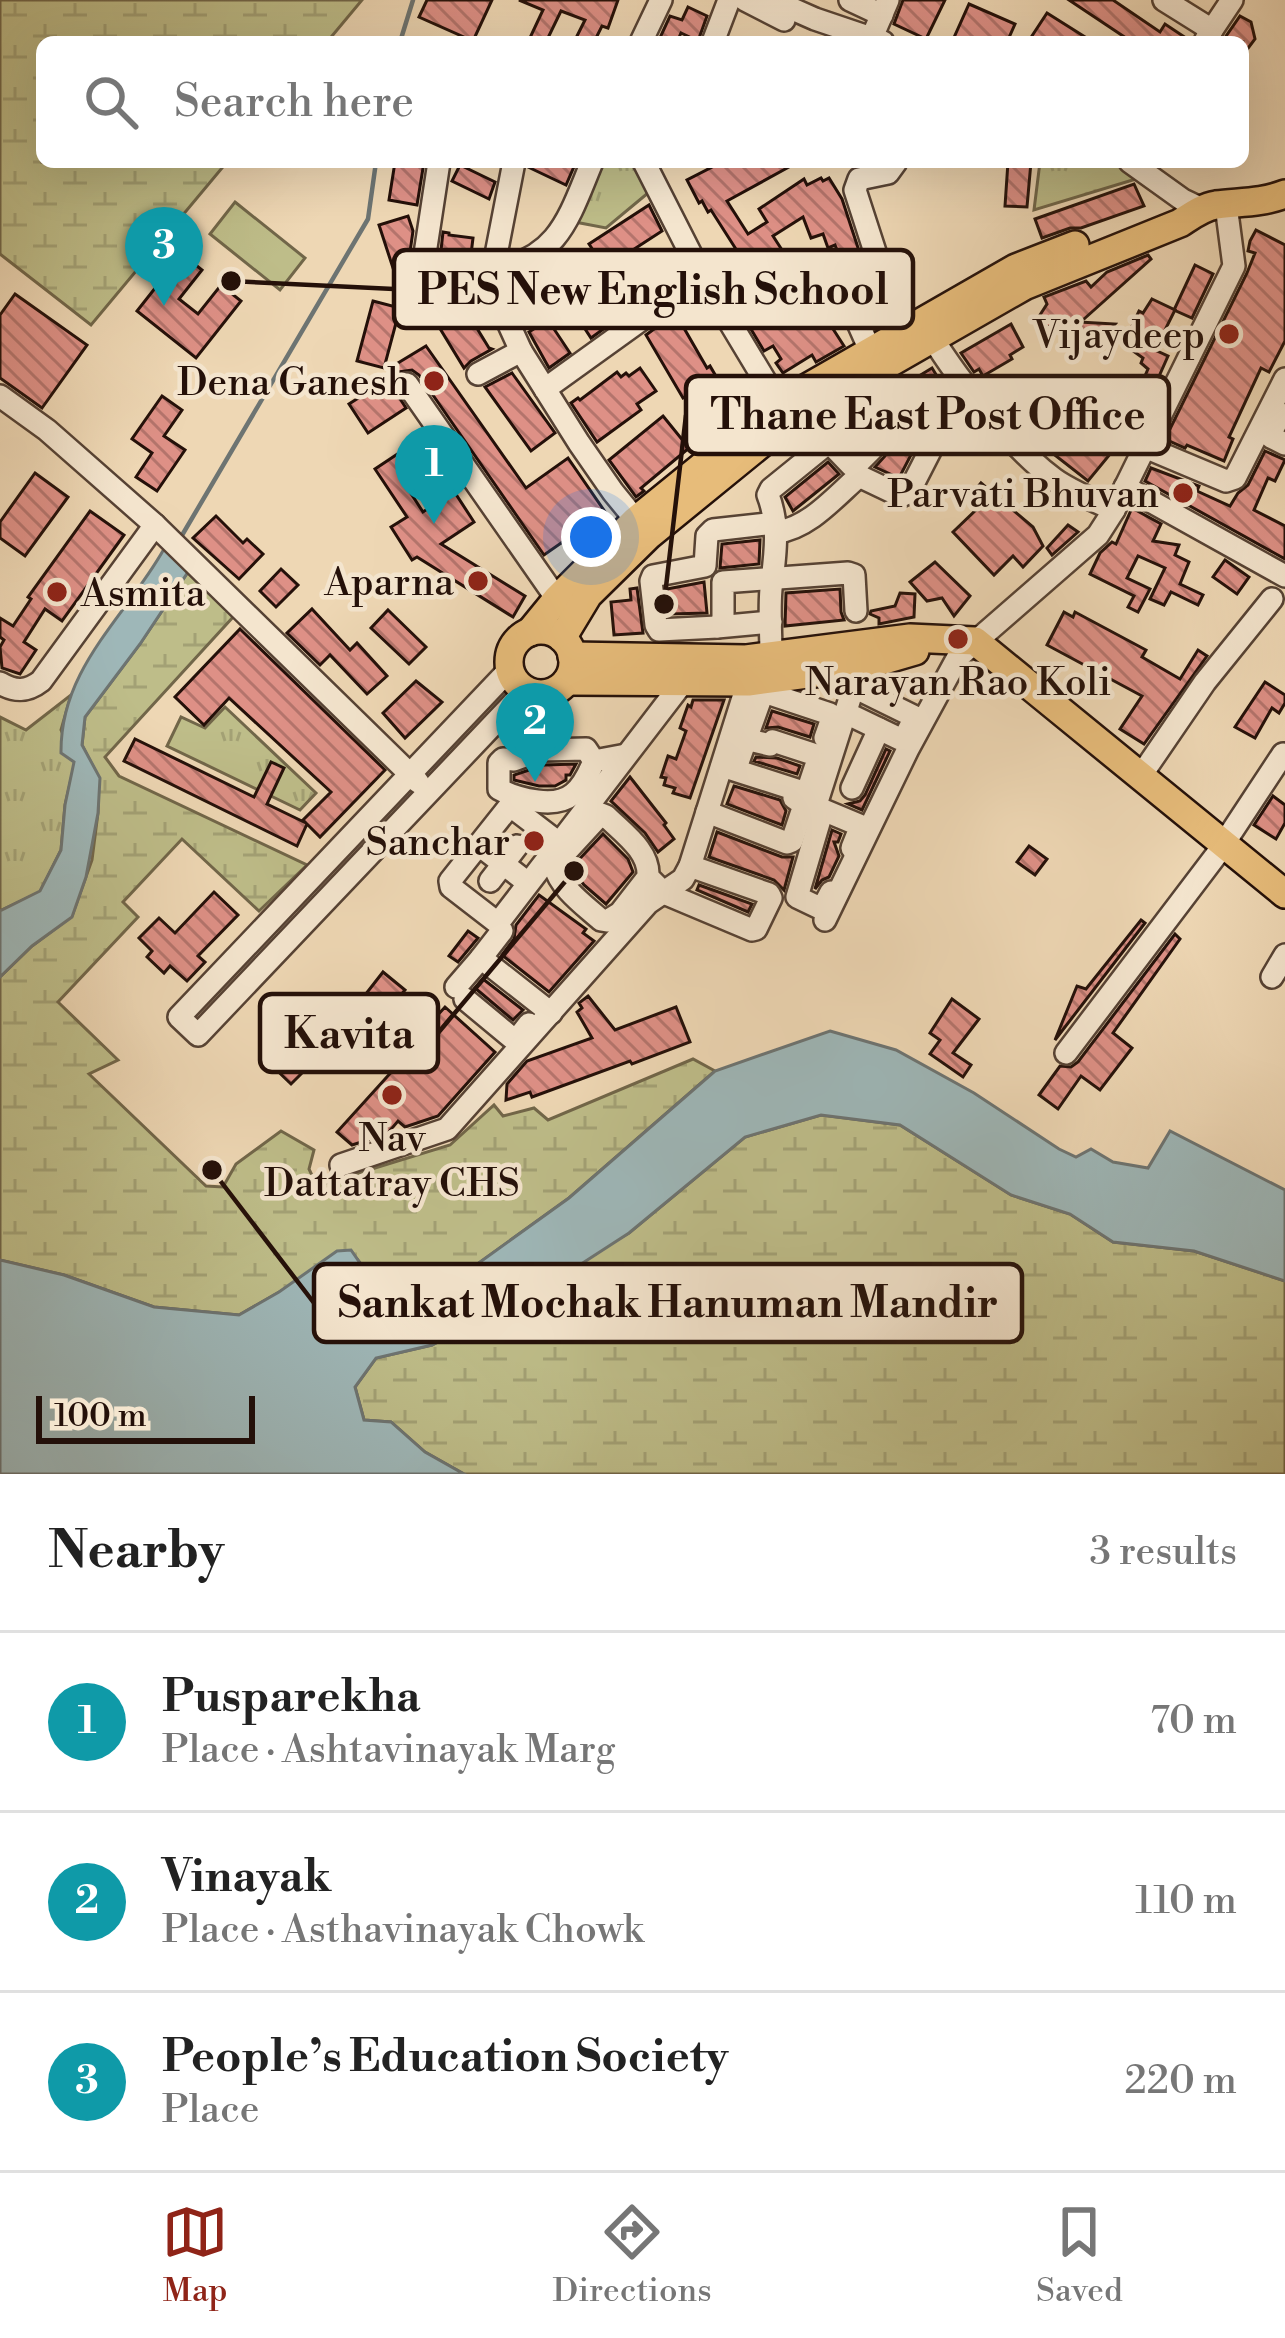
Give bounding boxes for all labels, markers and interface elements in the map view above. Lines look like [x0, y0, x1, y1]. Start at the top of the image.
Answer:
search box [36, 36, 1249, 168]
icon: search [78, 69, 144, 135]
text: Search here [174, 74, 414, 131]
pin: 3 [125, 207, 203, 306]
callout: PES New English School [394, 250, 913, 328]
text: PES New English School [417, 265, 889, 318]
place label: Vijaydeep [1032, 312, 1205, 361]
marker: Vijaydeep [1216, 321, 1242, 347]
place label: Dena Ganesh [177, 359, 410, 408]
marker: Dena Ganesh [421, 368, 447, 394]
callout: Thane East Post Office [686, 376, 1169, 454]
text: Thane East Post Office [710, 390, 1146, 443]
pin: 1 [395, 425, 473, 524]
place label: Parvati Bhuvan [887, 471, 1159, 520]
marker: Parvati Bhuvan [1170, 480, 1196, 506]
your location [561, 507, 621, 567]
place label: Aparna [324, 559, 454, 608]
marker: Aparna [465, 568, 491, 594]
place label: Asmita [80, 570, 206, 619]
marker: Asmita [44, 579, 70, 605]
marker: Narayan Rao Koli [945, 626, 971, 652]
place label: Narayan Rao Koli [805, 659, 1111, 708]
pin: 2 [496, 683, 574, 782]
place label: Sanchar [365, 819, 510, 868]
marker: Sanchar [521, 828, 547, 854]
callout: Kavita [260, 994, 438, 1072]
text: Kavita [284, 1009, 414, 1062]
marker: Nav Dattatray CHS [379, 1082, 405, 1108]
place label: Nav Dattatray CHS [264, 1115, 520, 1209]
callout: Sankat Mochak Hanuman Mandir [314, 1264, 1022, 1342]
text: Sankat Mochak Hanuman Mandir [338, 1278, 998, 1331]
scale bar [36, 1390, 255, 1443]
text: 100 m [54, 1396, 147, 1437]
text: Nearby [48, 1520, 224, 1584]
text: 3 results [1089, 1528, 1237, 1577]
text: Pusparekha [162, 1669, 420, 1726]
text: 1 [78, 1697, 96, 1746]
text: 70 m [1150, 1697, 1237, 1746]
text: Place · Ashtavinayak Marg [162, 1726, 616, 1775]
text: Vinayak [162, 1849, 331, 1906]
text: 2 [75, 1877, 99, 1926]
text: 110 m [1135, 1877, 1237, 1926]
text: Place · Asthavinayak Chowk [162, 1906, 643, 1955]
text: People’s Education Society [162, 2029, 728, 2086]
text: 3 [75, 2057, 99, 2106]
text: 220 m [1124, 2057, 1237, 2106]
text: Place [162, 2086, 259, 2135]
tab: Map [162, 2199, 228, 2312]
tab: Directions [553, 2199, 712, 2312]
tab: Saved [1036, 2199, 1123, 2312]

